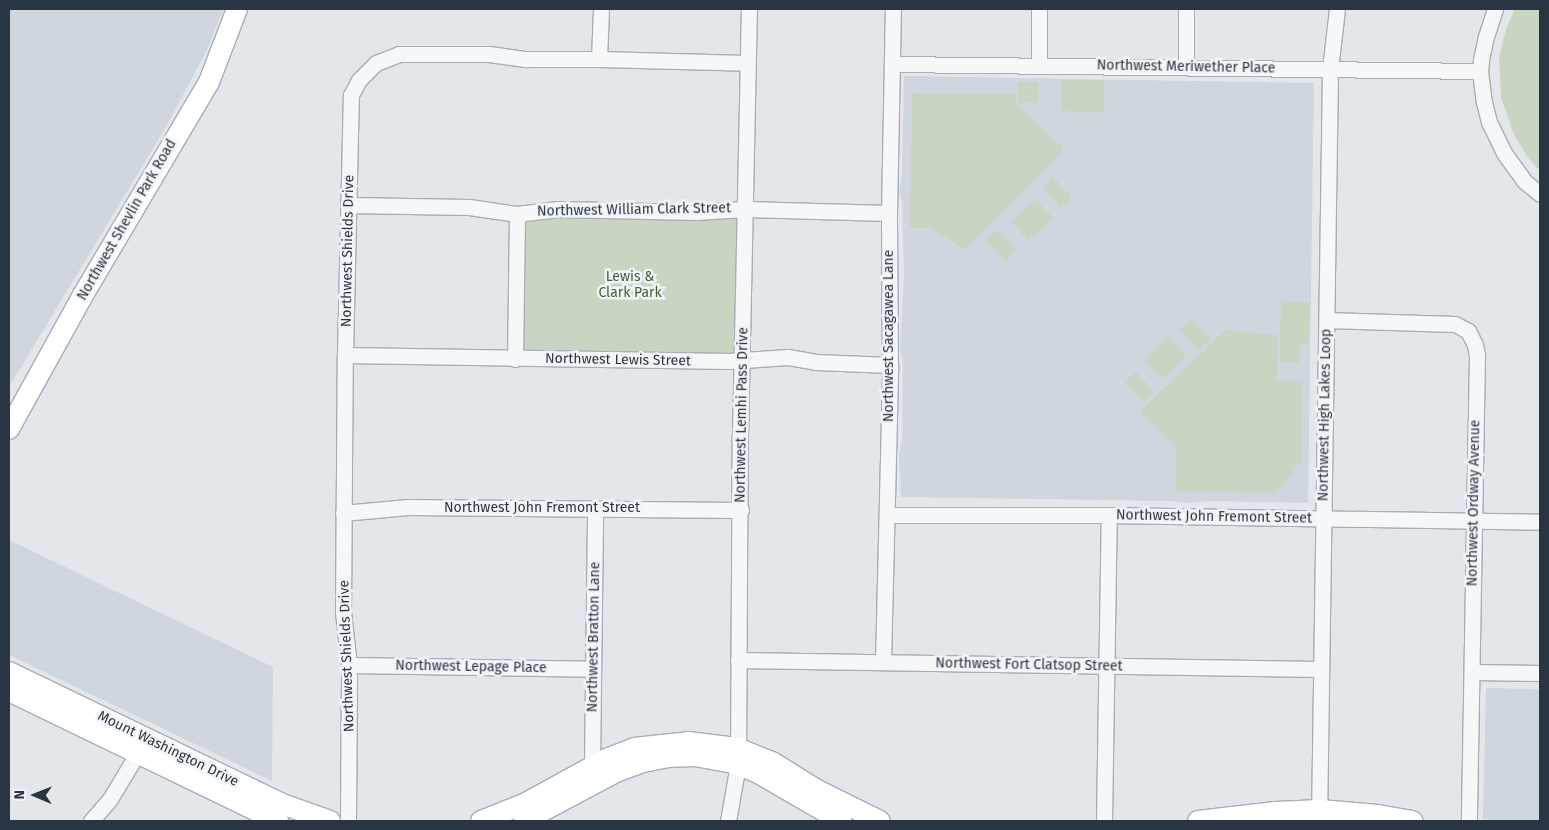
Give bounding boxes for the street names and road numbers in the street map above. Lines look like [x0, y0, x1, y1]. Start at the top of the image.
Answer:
street label: Northwest Meriwether Place [1097, 57, 1275, 77]
street label: Northwest Shevlin Park Road [74, 136, 180, 304]
street label: Northwest Shields Drive [338, 175, 358, 327]
street label: Northwest William Clark Street [537, 200, 731, 220]
street label: Northwest Sacagawea Lane [881, 250, 897, 422]
street label: Northwest Lemhi Pass Drive [732, 327, 752, 503]
street label: Northwest High Lakes Loop [1315, 329, 1335, 501]
street label: Northwest Lewis Street [545, 350, 691, 370]
street label: Northwest Ordway Avenue [1464, 419, 1484, 587]
street label: Northwest John Fremont Street [444, 500, 640, 516]
street label: Northwest John Fremont Street [1116, 507, 1312, 527]
street label: Northwest Bratton Lane [584, 562, 604, 712]
street label: Northwest Shields Drive [336, 580, 358, 732]
street label: Northwest Fort Clatsop Street [935, 655, 1123, 675]
street label: Northwest Lepage Place [395, 657, 547, 677]
street label: Mount Washington Drive [95, 708, 241, 790]

